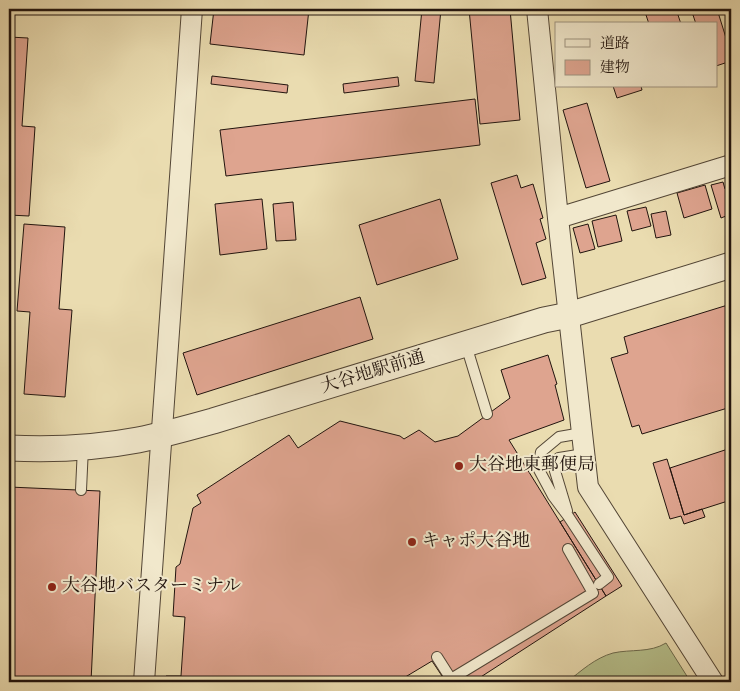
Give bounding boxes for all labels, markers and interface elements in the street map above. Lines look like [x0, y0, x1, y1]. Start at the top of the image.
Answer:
legend [555, 22, 718, 88]
text: 道路 [600, 34, 630, 55]
text: 建物 [600, 58, 630, 79]
street label: 大谷地駅前通 [318, 345, 428, 401]
place label: 大谷地東郵便局 [469, 453, 595, 479]
marker: 大谷地東郵便局 [453, 460, 465, 472]
place label: キャポ大谷地 [422, 529, 530, 555]
marker: キャポ大谷地 [406, 536, 418, 548]
place label: 大谷地バスターミナル [62, 574, 241, 600]
marker: 大谷地バスターミナル [46, 581, 58, 593]

